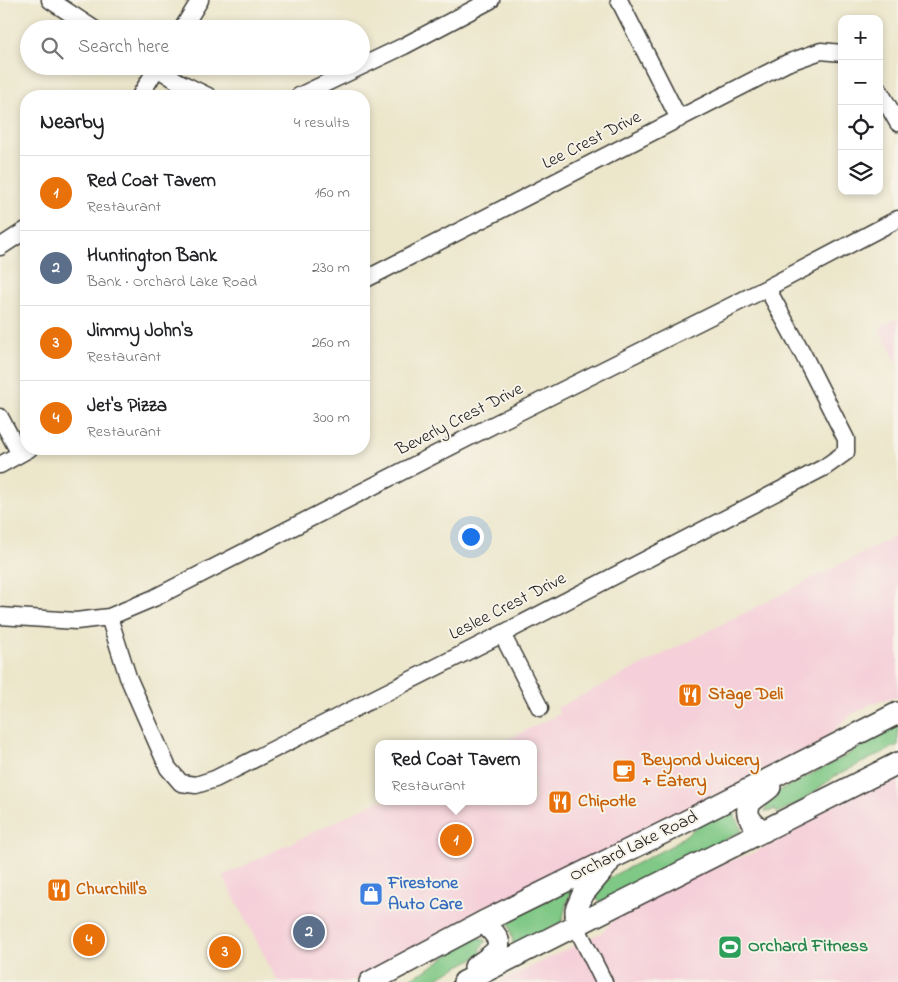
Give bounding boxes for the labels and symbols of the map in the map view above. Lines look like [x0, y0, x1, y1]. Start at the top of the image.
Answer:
street label: Lee Crest Drive [538, 104, 647, 177]
street label: Beverly Crest Drive [391, 376, 529, 464]
your location [458, 524, 484, 550]
street label: Leslee Crest Drive [445, 566, 572, 648]
restaurant icon: Stage Deli [677, 682, 703, 708]
place label: Stage Deli [708, 682, 784, 709]
place label: Beyond Juicery + Eatery [641, 748, 760, 796]
cafe icon: Beyond Juicery + Eatery [611, 758, 637, 784]
restaurant icon: Chipotle [547, 789, 573, 815]
place label: Chipotle [578, 789, 637, 815]
street label: Orchard Lake Road [565, 805, 703, 889]
pin: 1 [440, 821, 472, 859]
place label: Firestone Auto Care [387, 871, 463, 918]
restaurant icon: Churchill's [46, 877, 72, 903]
place label: Churchill's [76, 877, 147, 903]
shop icon: Firestone Auto Care [358, 881, 384, 907]
pin: 2 [293, 913, 325, 951]
pin: 4 [73, 921, 105, 959]
pin: 3 [209, 933, 241, 971]
sports icon: Orchard Fitness [717, 934, 743, 960]
place label: Orchard Fitness [748, 934, 868, 960]

